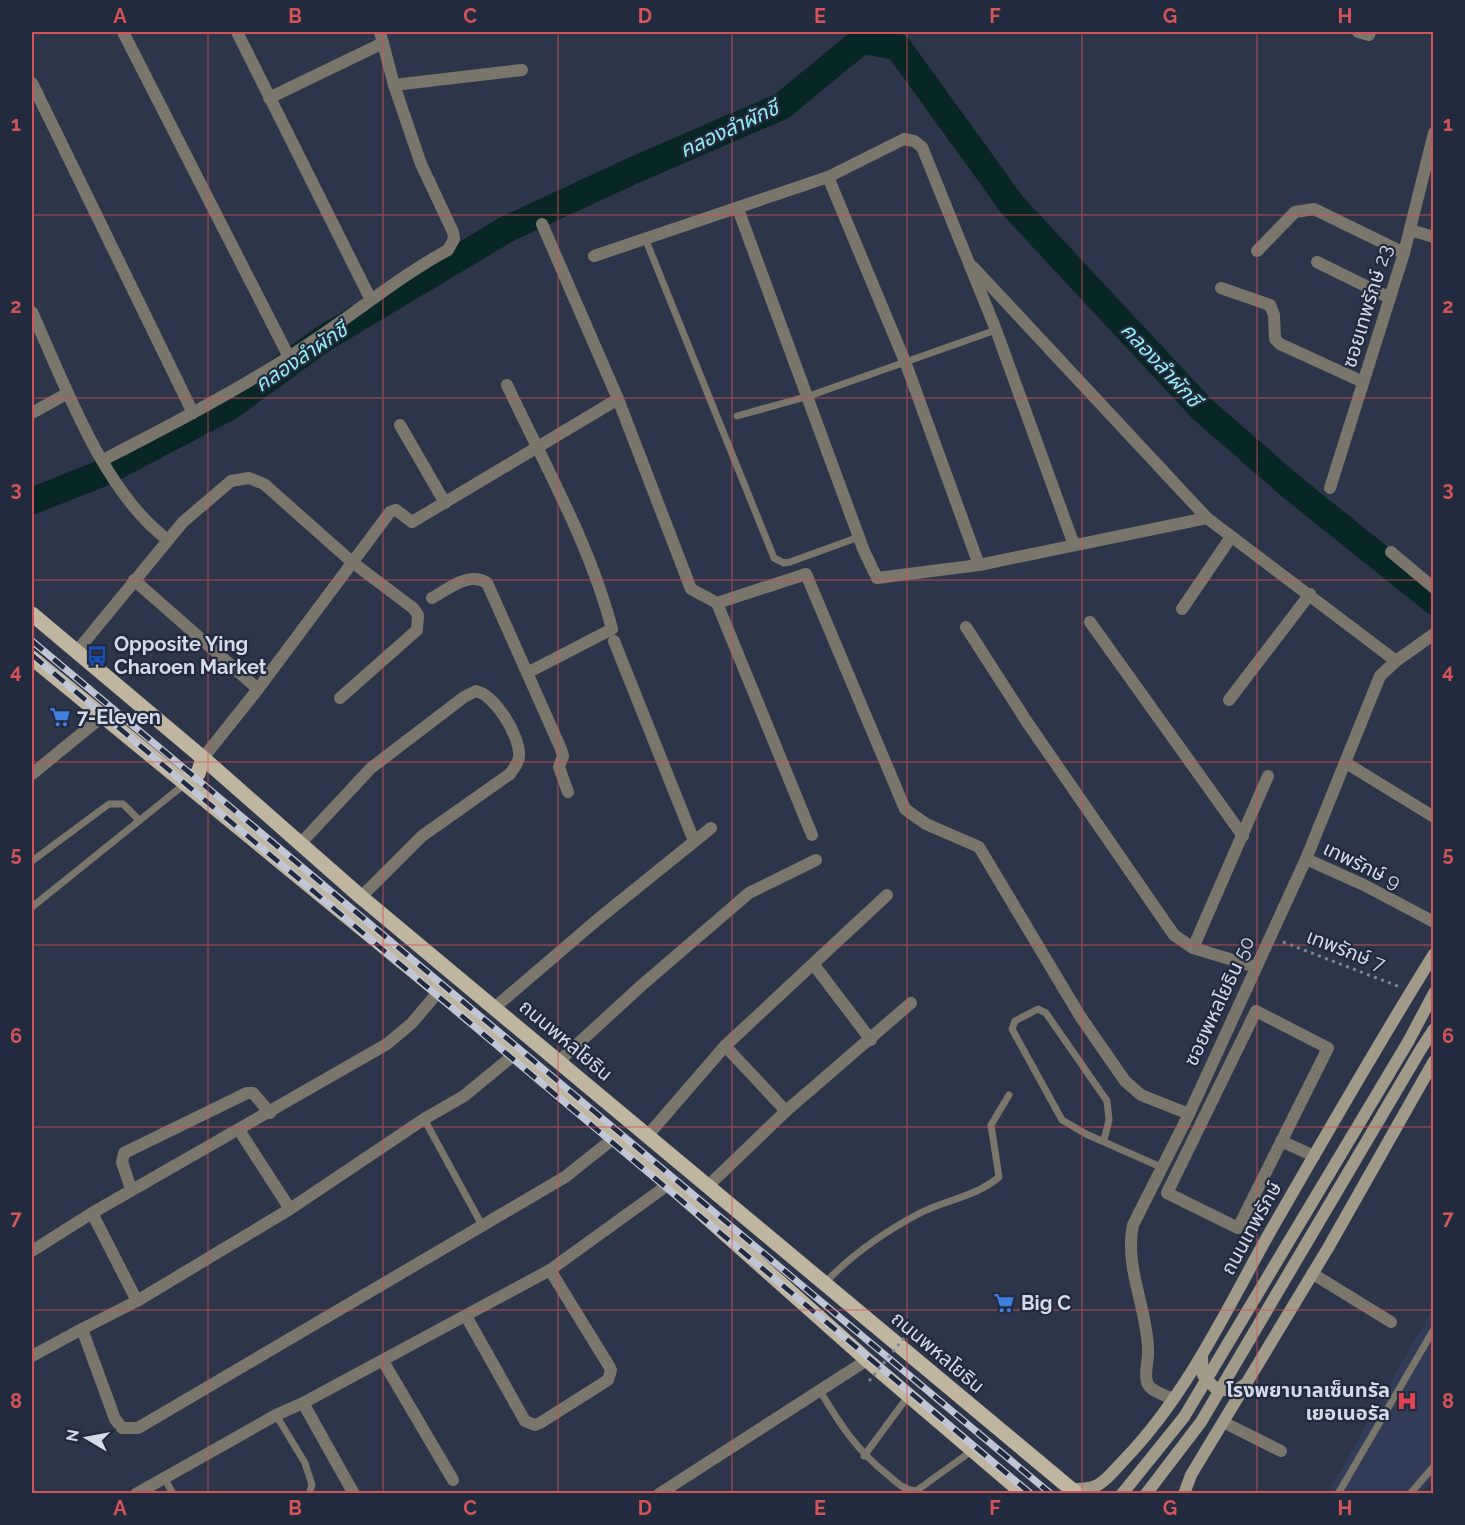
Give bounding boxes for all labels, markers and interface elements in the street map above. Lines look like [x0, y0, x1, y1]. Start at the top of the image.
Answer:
text: A [113, 4, 127, 28]
text: B [288, 4, 302, 28]
text: C [463, 4, 477, 28]
text: D [638, 4, 652, 28]
text: E [814, 4, 826, 28]
text: F [989, 4, 1001, 28]
text: G [1163, 4, 1177, 28]
text: H [1338, 4, 1352, 28]
water label: คลองลำผักชี [675, 93, 785, 162]
text: 1 [11, 112, 21, 136]
text: 1 [1443, 112, 1453, 136]
street label: ซอยเทพรักษ์ 23 [1337, 242, 1397, 370]
text: 2 [10, 294, 22, 318]
text: 2 [1442, 294, 1454, 318]
water label: คลองลำผักชี [250, 315, 355, 397]
water label: คลองลำผักชี [1116, 317, 1209, 415]
text: 3 [10, 477, 22, 501]
text: 3 [1442, 477, 1454, 501]
place label: Opposite Ying Charoen Market [114, 632, 267, 679]
bus stop icon: Opposite Ying Charoen Market [85, 644, 109, 668]
text: 4 [10, 659, 22, 683]
text: 4 [1442, 659, 1454, 683]
supermarket icon: 7-Eleven [48, 705, 72, 729]
place label: 7-Eleven [77, 705, 161, 729]
street label: เทพรักษ์ 9 [1319, 836, 1405, 894]
text: 5 [10, 842, 22, 866]
text: 5 [1442, 842, 1454, 866]
street label: เทพรักษ์ 7 [1303, 924, 1389, 976]
street label: ซอยพหลโยธิน 50 [1178, 932, 1260, 1070]
street label: ถนนพหลโยธิน [515, 994, 617, 1086]
text: 6 [10, 1024, 22, 1048]
text: 6 [1442, 1024, 1454, 1048]
street label: ถนนเทพรักษ์ [1216, 1177, 1287, 1279]
text: 7 [10, 1206, 22, 1230]
text: 7 [1442, 1206, 1454, 1230]
supermarket icon: Big C [992, 1291, 1016, 1315]
place label: Big C [1021, 1291, 1071, 1315]
street label: ถนนพหลโยธิน [887, 1306, 989, 1398]
place label: โรงพยาบาลเซ็นทรัล เยอเนอรัล [1226, 1378, 1390, 1425]
text: 8 [10, 1389, 22, 1413]
hospital icon: โรงพยาบาลเซ็นทรัล เยอเนอรัล [1395, 1389, 1419, 1413]
text: 8 [1442, 1389, 1454, 1413]
north arrow [57, 1408, 117, 1468]
text: N [62, 1428, 83, 1443]
text: A [113, 1496, 127, 1520]
text: B [288, 1496, 302, 1520]
text: C [463, 1496, 477, 1520]
text: D [638, 1496, 652, 1520]
text: E [814, 1496, 826, 1520]
text: F [989, 1496, 1001, 1520]
text: G [1163, 1496, 1177, 1520]
text: H [1338, 1496, 1352, 1520]

